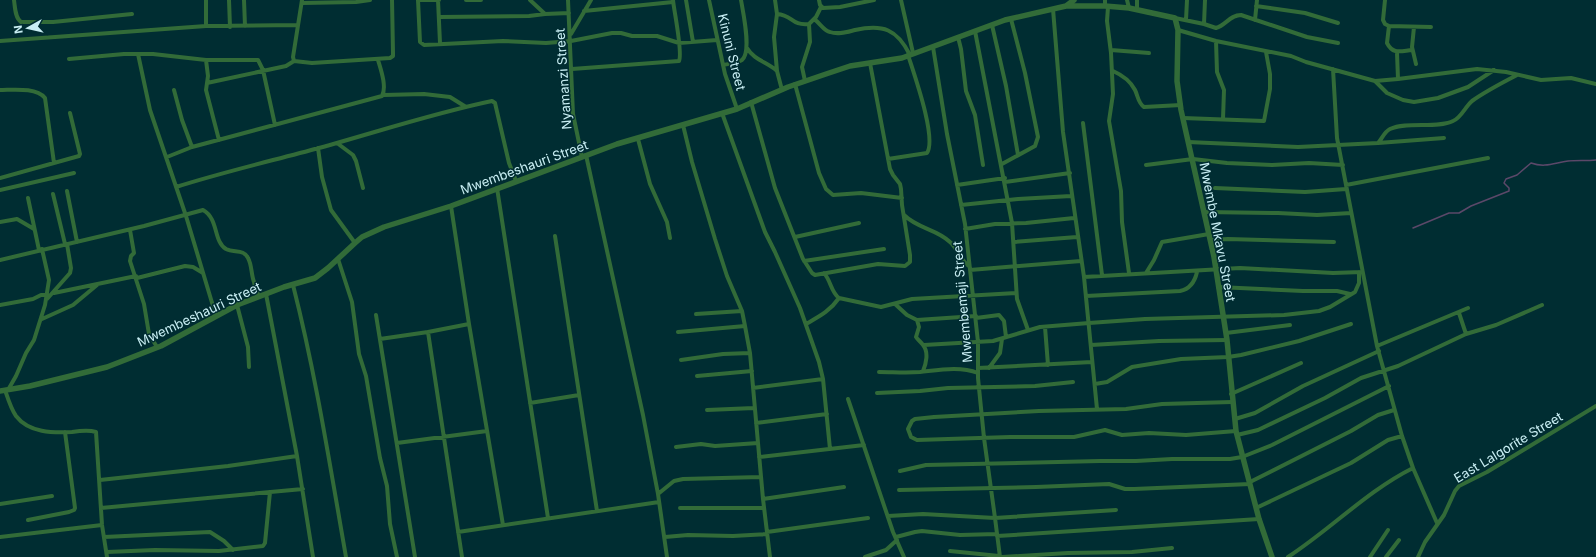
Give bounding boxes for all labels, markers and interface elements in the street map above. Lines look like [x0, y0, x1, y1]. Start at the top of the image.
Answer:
north arrow [8, 8, 48, 48]
street label: Kinuni Street [715, 12, 749, 92]
text: N [11, 24, 26, 35]
street label: Nyamanzi Street [551, 28, 575, 130]
street label: Mwembeshauri Street [458, 136, 590, 198]
street label: Mwembe Mkavu Street [1197, 161, 1239, 303]
street label: Mwembemaji Street [949, 241, 975, 363]
street label: Mwembeshauri Street [135, 278, 263, 350]
street label: East Lalgorite Street [1451, 408, 1565, 486]

